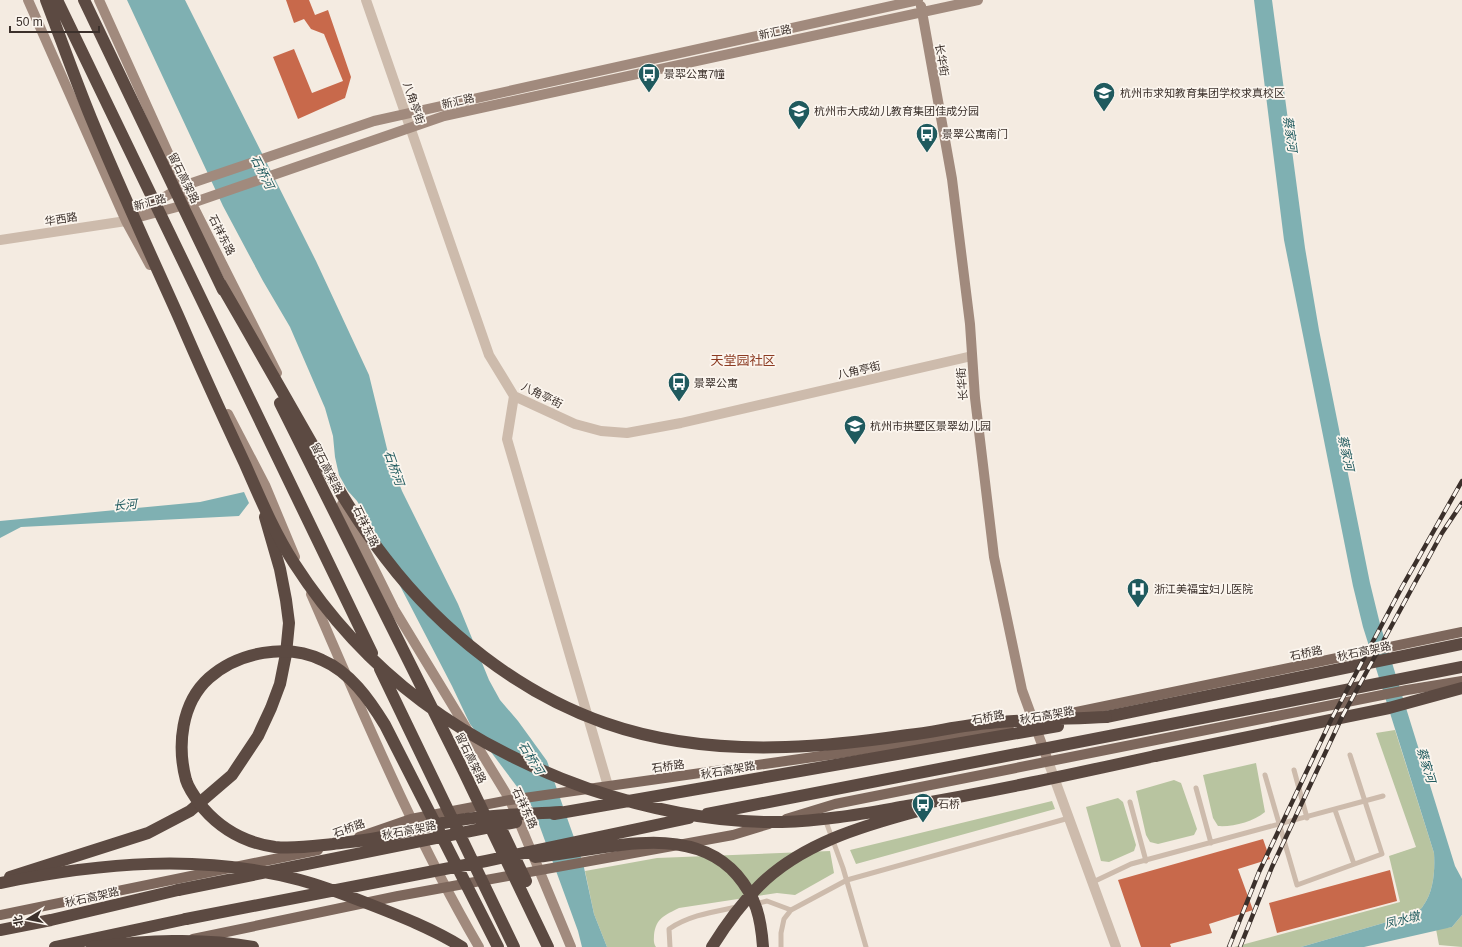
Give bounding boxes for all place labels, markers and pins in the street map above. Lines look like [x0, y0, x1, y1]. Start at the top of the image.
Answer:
bus stop icon: 景翆公寓7幢 [636, 61, 662, 94]
place label: 景翆公寓7幢 [664, 68, 725, 80]
school or university icon: 杭州市求知教育集团学校求真校区 [1091, 80, 1117, 113]
place label: 杭州市求知教育集团学校求真校区 [1120, 87, 1285, 99]
school or university icon: 杭州市大成幼儿教育集团佳成分园 [786, 98, 812, 131]
place label: 杭州市大成幼儿教育集团佳成分园 [814, 105, 979, 117]
bus stop icon: 景翠公寓南门 [914, 121, 940, 154]
place label: 景翠公寓南门 [942, 128, 1008, 140]
bus stop icon: 景翠公寓 [666, 370, 692, 403]
place label: 景翠公寓 [694, 377, 738, 389]
school or university icon: 杭州市拱墅区景翠幼儿园 [842, 413, 868, 446]
place label: 杭州市拱墅区景翠幼儿园 [870, 420, 991, 432]
hospital icon: 浙江美福宝妇儿医院 [1125, 576, 1151, 609]
place label: 浙江美福宝妇儿医院 [1154, 583, 1253, 595]
bus stop icon: 石桥 [910, 791, 936, 824]
place label: 石桥 [938, 798, 960, 810]

